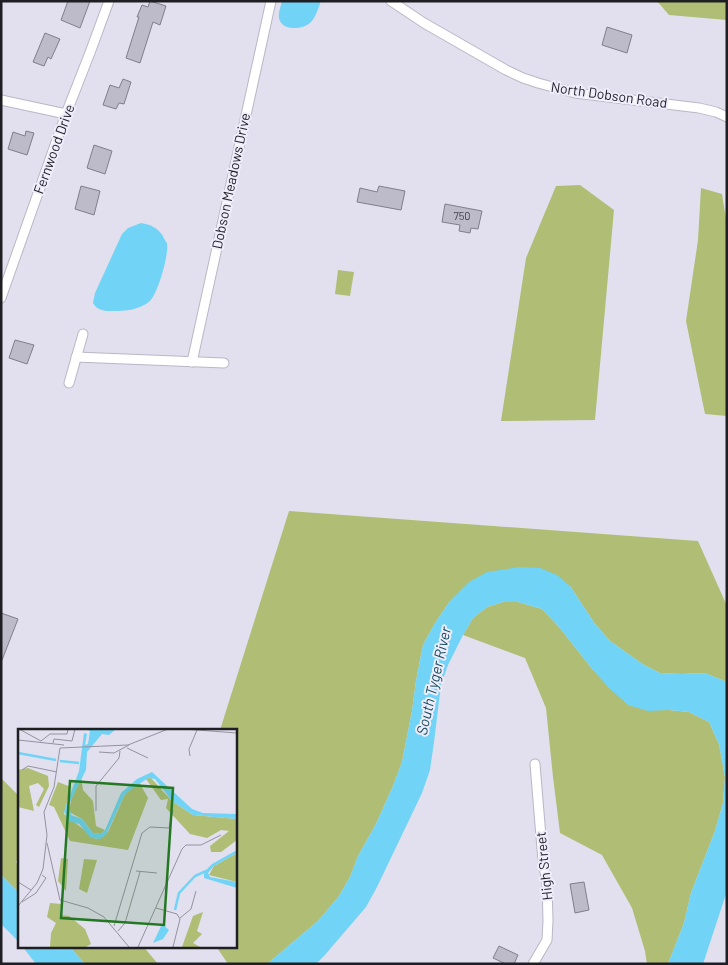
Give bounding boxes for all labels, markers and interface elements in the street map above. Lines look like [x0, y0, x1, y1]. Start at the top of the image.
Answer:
street label: North Dobson Road [550, 78, 668, 111]
street label: Fernwood Drive [29, 102, 78, 196]
street label: Dobson Meadows Drive [208, 111, 253, 250]
house number: 750 [453, 209, 471, 222]
water label: South Tyger River [412, 624, 454, 737]
inset map [18, 729, 236, 948]
street label: High Street [531, 831, 556, 901]

